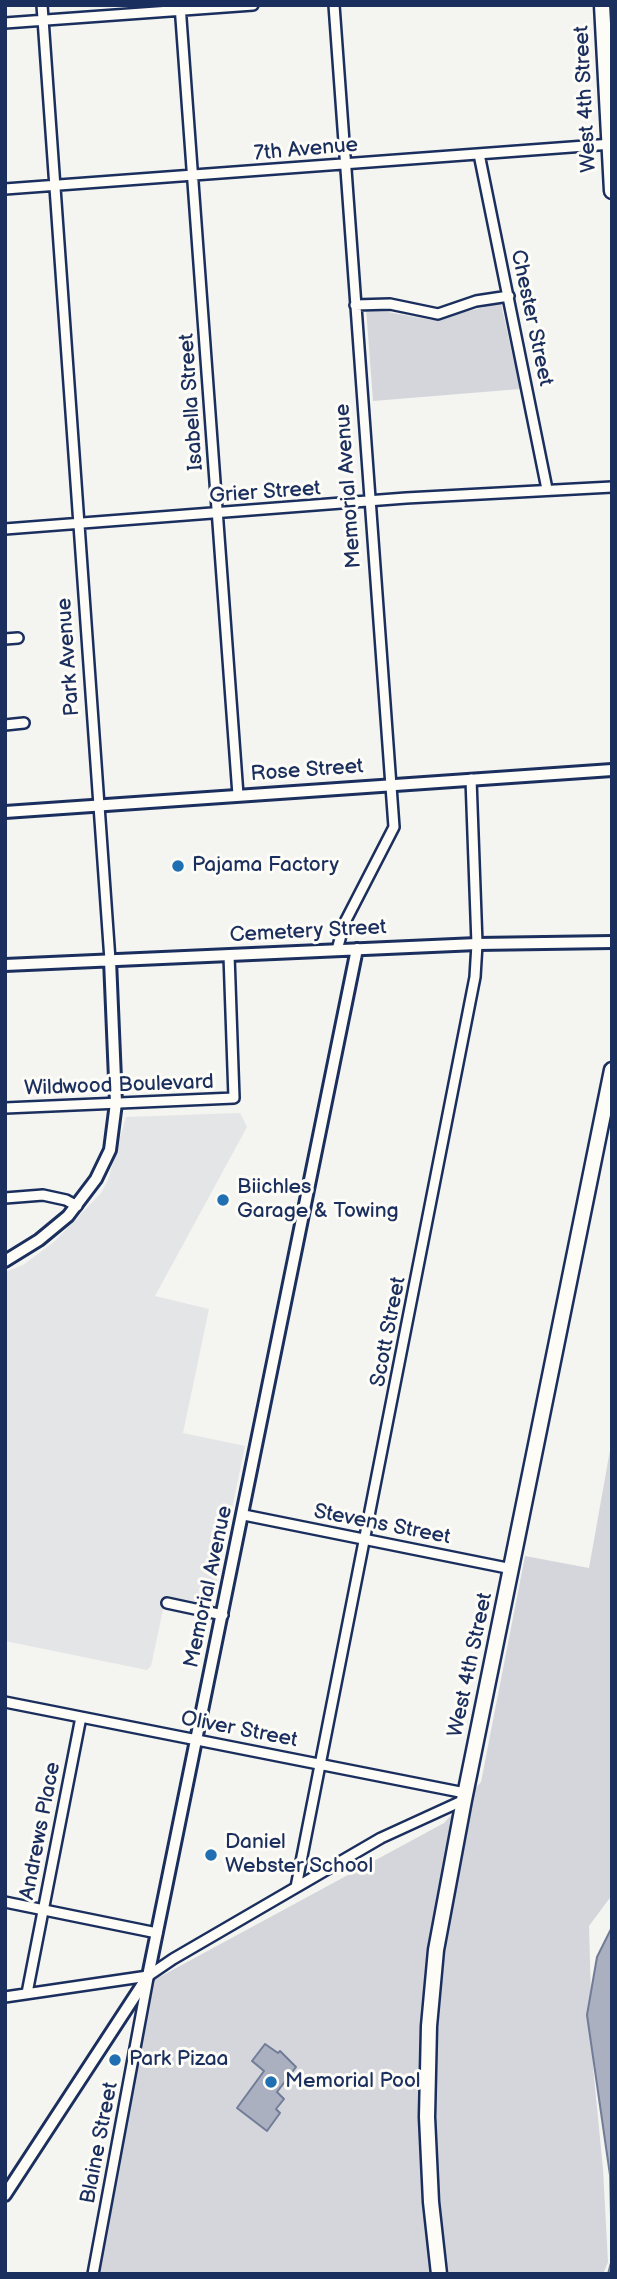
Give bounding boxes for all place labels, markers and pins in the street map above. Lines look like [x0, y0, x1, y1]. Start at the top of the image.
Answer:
place label: Pajama Factory [192, 853, 339, 879]
marker: Pajama Factory [170, 858, 186, 874]
place label: Biichles Garage & Towing [237, 1175, 399, 1225]
marker: Biichles Garage & Towing [215, 1192, 231, 1208]
place label: Daniel Webster School [225, 1830, 373, 1880]
marker: Daniel Webster School [203, 1847, 219, 1863]
place label: Park Pizaa [129, 2047, 228, 2073]
marker: Park Pizaa [107, 2052, 123, 2068]
place label: Memorial Pool [285, 2069, 421, 2095]
marker: Memorial Pool [263, 2074, 279, 2090]

